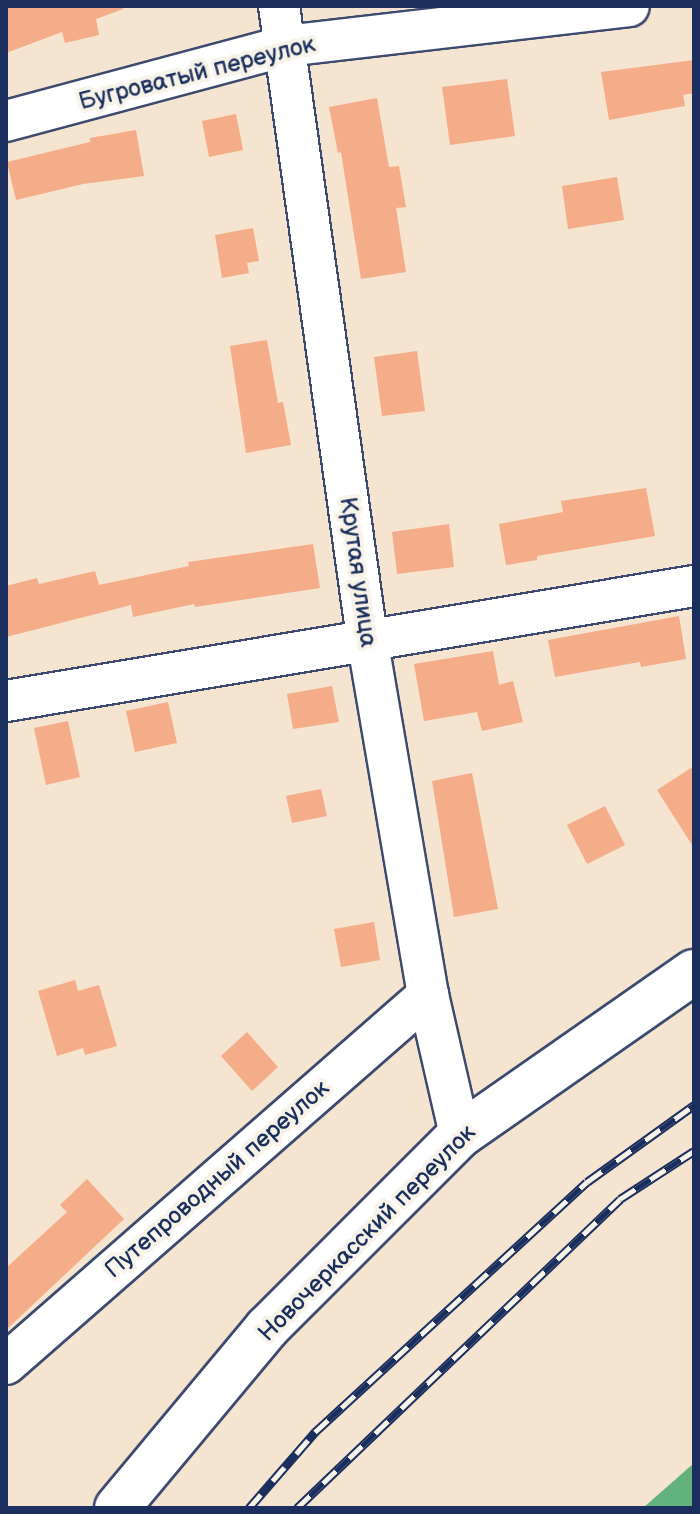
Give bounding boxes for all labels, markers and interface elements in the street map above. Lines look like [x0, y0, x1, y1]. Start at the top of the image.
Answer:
street label: Бугроватый переулок [76, 30, 318, 116]
street label: Крутая улица [333, 495, 383, 649]
street label: Путепроводный переулок [99, 1074, 335, 1284]
street label: Новочеркасский переулок [252, 1118, 482, 1348]

